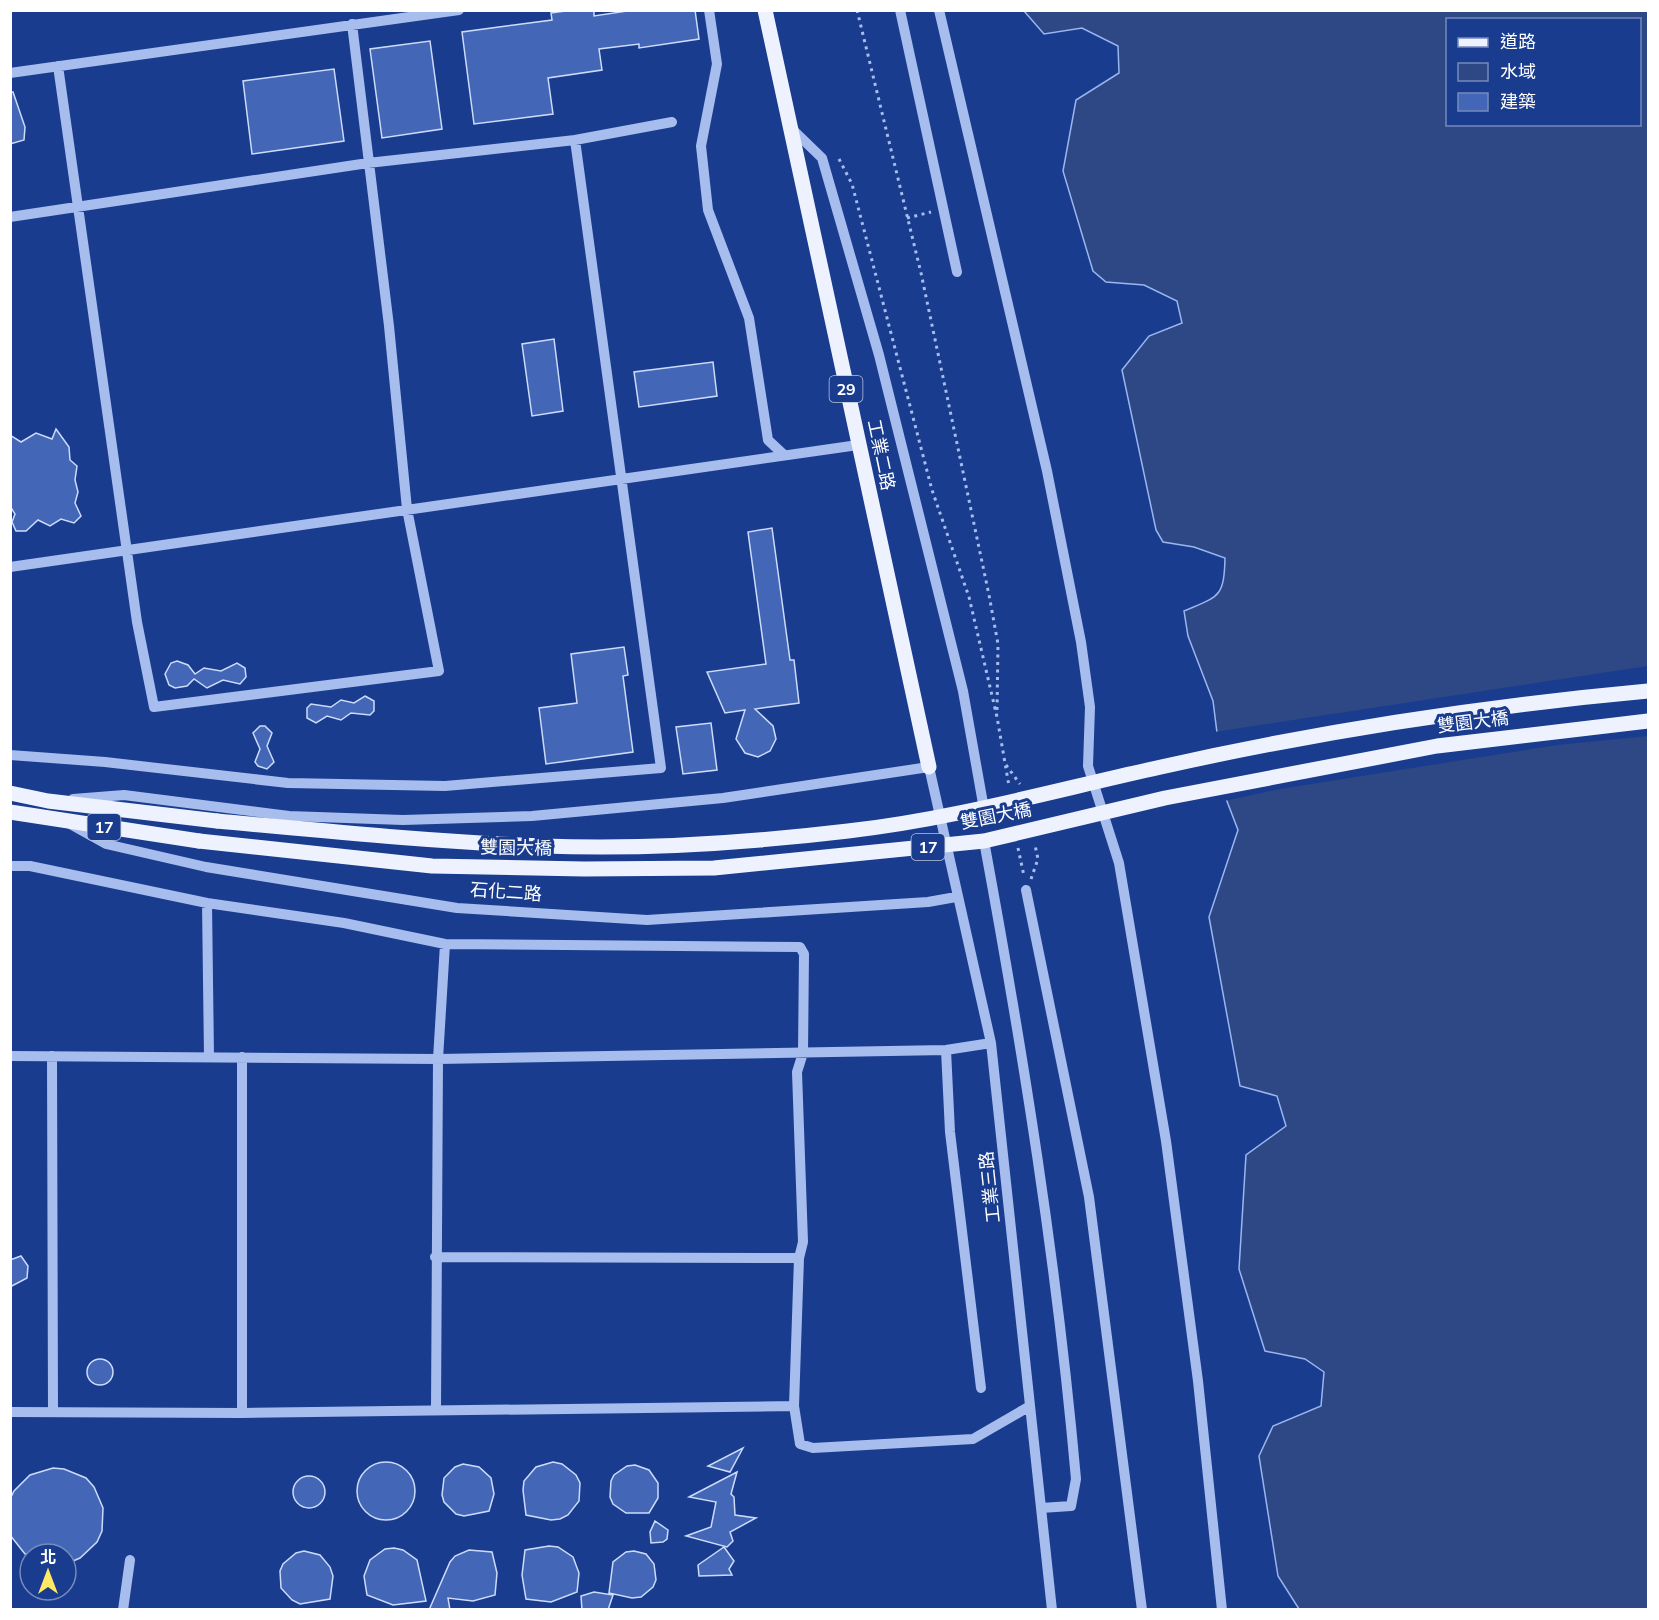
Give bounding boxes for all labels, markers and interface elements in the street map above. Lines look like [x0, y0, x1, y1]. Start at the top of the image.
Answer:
legend [1446, 18, 1641, 126]
text: 道路 [1500, 30, 1536, 53]
text: 水域 [1500, 60, 1536, 83]
text: 建築 [1500, 90, 1536, 113]
road number: 29 [830, 376, 862, 402]
street label: 工業二路 [863, 417, 900, 493]
street label: 雙園大橋 [1436, 706, 1510, 737]
street label: 雙園大橋 [958, 797, 1033, 834]
road number: 17 [88, 814, 120, 840]
road number: 17 [912, 834, 944, 860]
street label: 雙園大橋 [480, 835, 552, 860]
street label: 石化二路 [469, 878, 543, 905]
street label: 工業三路 [974, 1150, 1005, 1224]
north arrow [18, 1542, 78, 1602]
text: 北 [40, 1547, 56, 1567]

